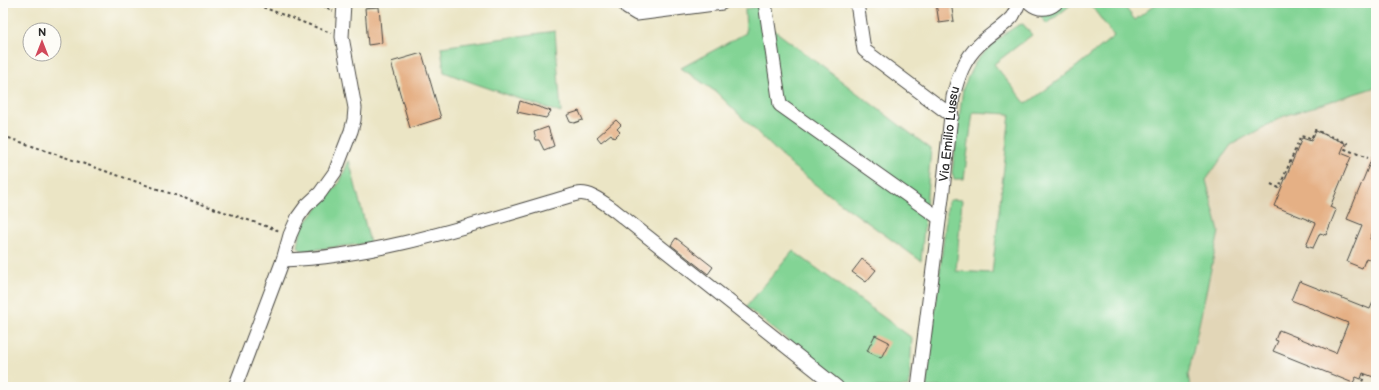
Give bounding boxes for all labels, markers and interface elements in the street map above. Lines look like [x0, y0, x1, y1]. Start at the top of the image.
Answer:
north arrow [22, 22, 62, 62]
text: N [38, 26, 46, 39]
street label: Via Emilio Lussu [936, 84, 964, 183]

